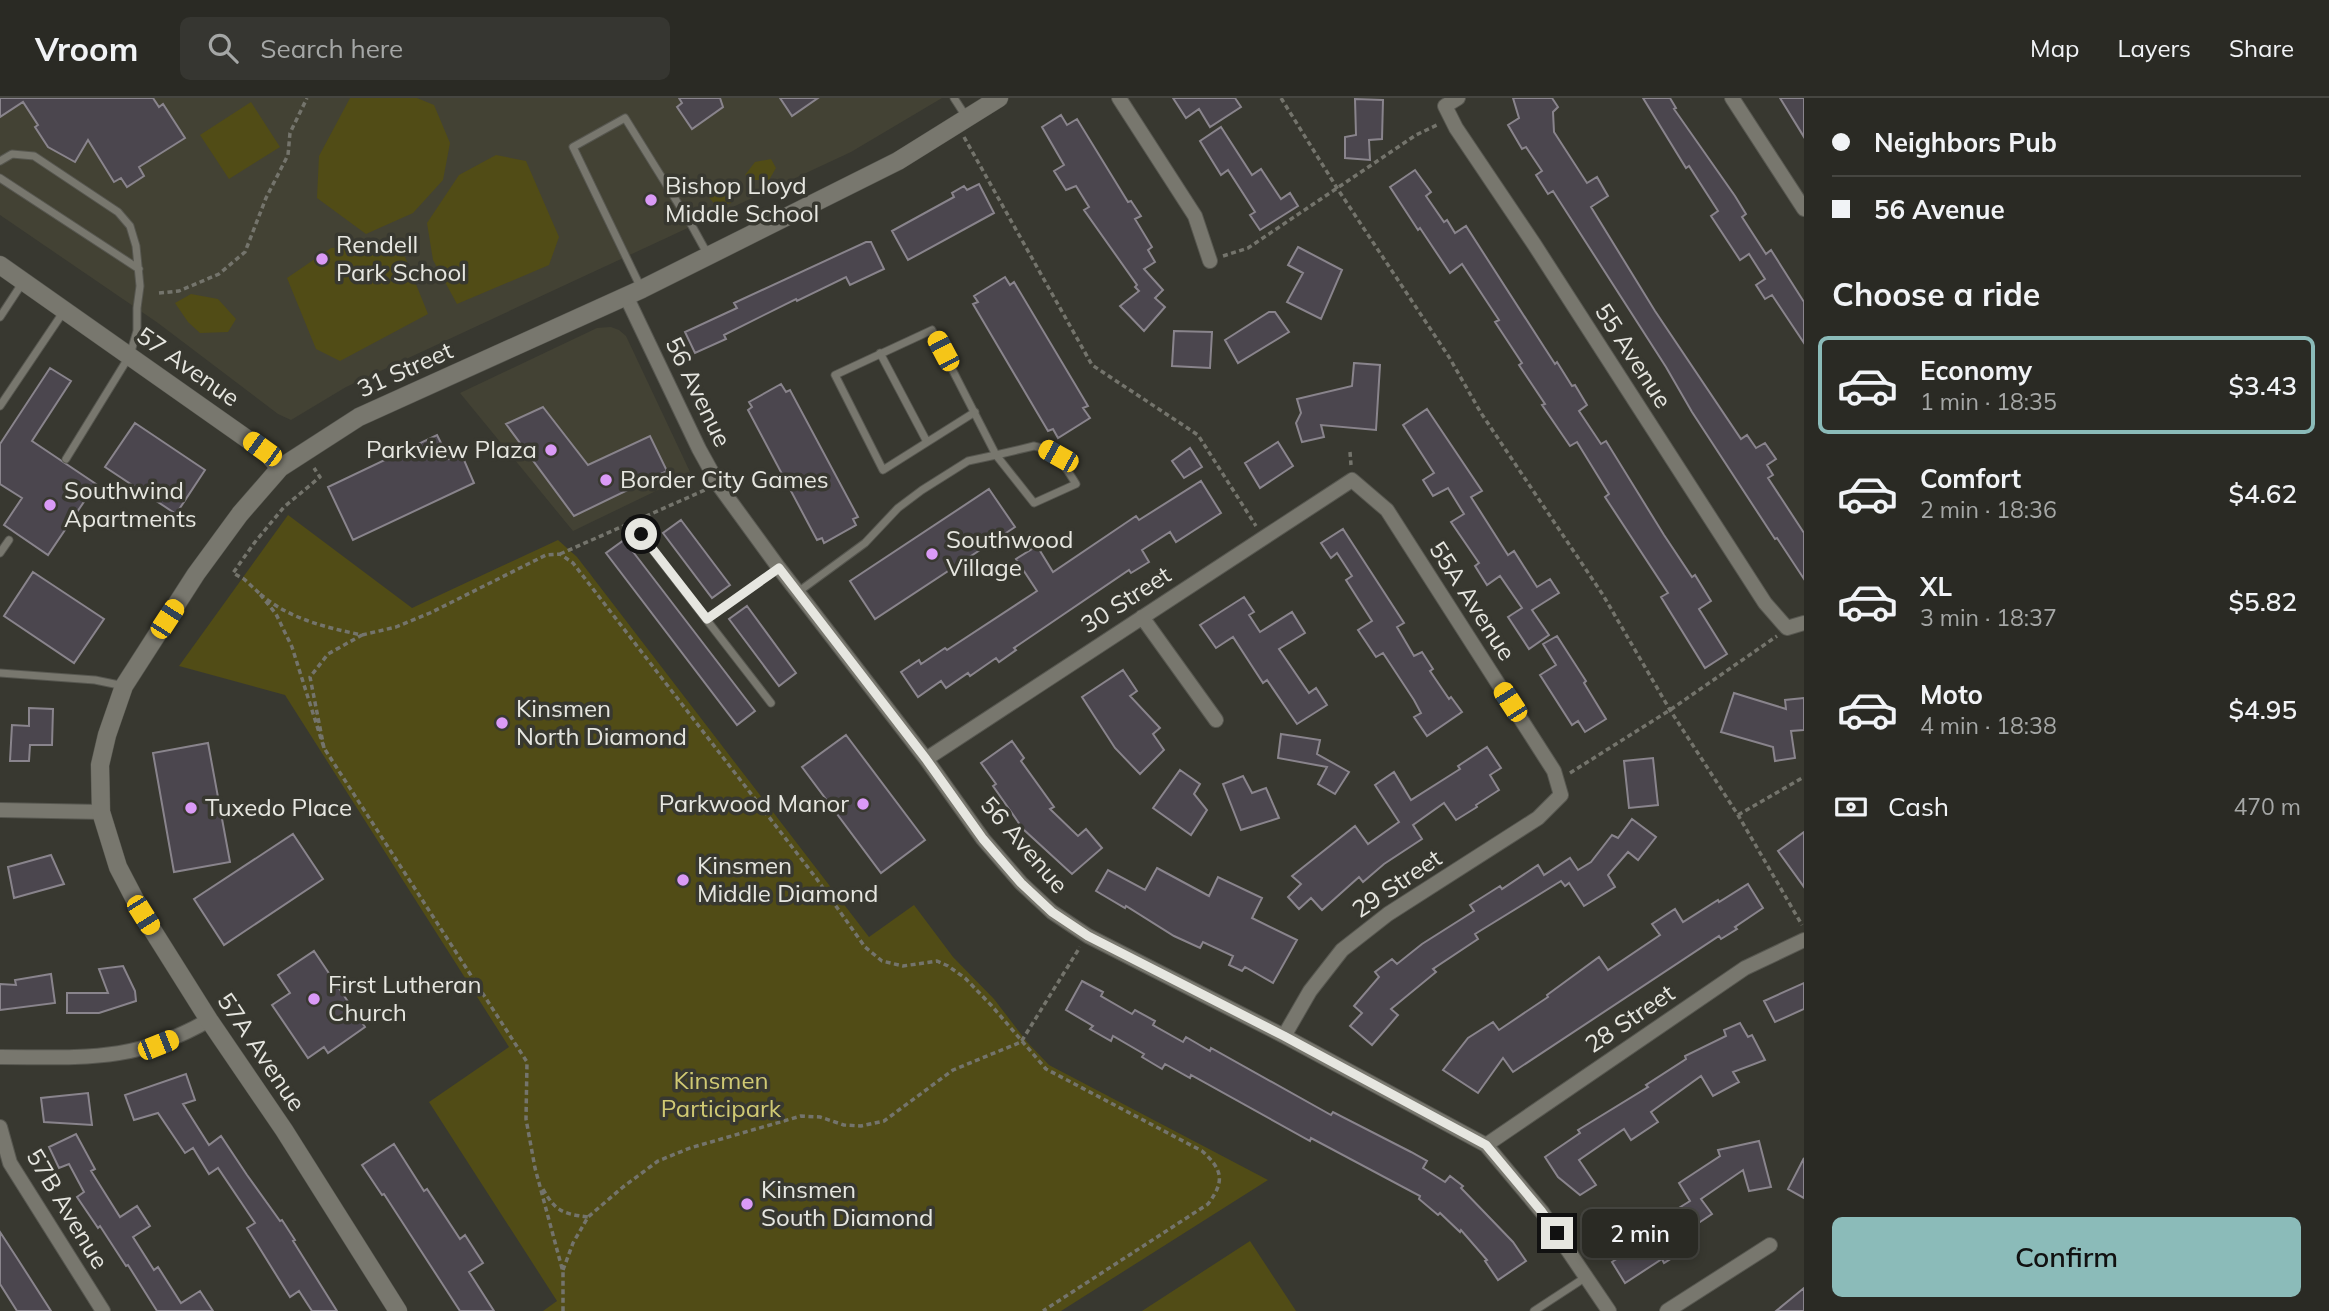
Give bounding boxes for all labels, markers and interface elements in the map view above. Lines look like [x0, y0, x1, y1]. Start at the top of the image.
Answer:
search box [180, 17, 670, 80]
text: Vroom [35, 28, 138, 69]
icon: search [204, 29, 242, 67]
text: Search here [260, 32, 403, 65]
text: Map [2030, 33, 2079, 63]
text: Layers [2117, 33, 2191, 63]
text: Share [2229, 33, 2294, 63]
text: Neighbors Pub [1874, 126, 2057, 159]
place label: Bishop Lloyd Middle School [665, 170, 819, 228]
marker: Bishop Lloyd Middle School [643, 192, 659, 208]
text: 56 Avenue [1874, 193, 2005, 226]
place label: Rendell Park School [336, 229, 467, 287]
marker: Rendell Park School [314, 251, 330, 267]
text: Choose a ride [1832, 274, 2040, 314]
street label: 55 Avenue [1589, 298, 1679, 413]
street label: 57 Avenue [131, 320, 246, 413]
car [924, 328, 963, 374]
street label: 56 Avenue [659, 332, 738, 451]
street label: 31 Street [352, 335, 457, 403]
icon: car [1836, 354, 1899, 417]
text: Economy [1920, 354, 2032, 387]
text: $3.43 [2228, 369, 2297, 402]
text: 1 min · 18:35 [1920, 387, 2057, 416]
car [239, 428, 286, 470]
place label: Parkview Plaza [366, 434, 537, 464]
car [1035, 437, 1082, 475]
marker: Parkview Plaza [543, 442, 559, 458]
icon: car [1836, 462, 1899, 525]
text: Comfort [1920, 462, 2021, 495]
place label: Border City Games [620, 464, 829, 494]
marker: Border City Games [598, 472, 614, 488]
place label: Southwind Apartments [64, 475, 197, 533]
text: $4.62 [2228, 477, 2297, 510]
text: 2 min · 18:36 [1920, 495, 2057, 524]
marker: Southwind Apartments [42, 497, 58, 513]
route start [625, 518, 657, 550]
place label: Southwood Village [946, 524, 1073, 582]
street label: 55A Avenue [1423, 535, 1523, 666]
marker: Southwood Village [924, 546, 940, 562]
street label: 30 Street [1075, 559, 1176, 639]
icon: car [1836, 570, 1899, 633]
text: XL [1920, 570, 1952, 603]
text: $5.82 [2228, 585, 2297, 618]
car [147, 596, 188, 642]
text: 3 min · 18:37 [1920, 603, 2057, 632]
icon: car [1836, 678, 1899, 741]
text: Moto [1920, 678, 1983, 711]
car [1490, 679, 1531, 725]
place label: Kinsmen North Diamond [516, 693, 687, 751]
text: $4.95 [2228, 693, 2297, 726]
text: 4 min · 18:38 [1920, 711, 2057, 740]
marker: Kinsmen North Diamond [494, 715, 510, 731]
place label: Parkwood Manor [659, 788, 849, 818]
icon: cash [1832, 788, 1870, 826]
street label: 56 Avenue [975, 790, 1075, 899]
text: Cash [1888, 790, 1949, 823]
place label: Tuxedo Place [205, 792, 352, 822]
text: 470 m [2233, 792, 2301, 821]
marker: Parkwood Manor [855, 796, 871, 812]
marker: Tuxedo Place [183, 800, 199, 816]
street label: 29 Street [1346, 842, 1447, 924]
place label: Kinsmen Middle Diamond [697, 850, 878, 908]
marker: Kinsmen Middle Diamond [675, 872, 691, 888]
car [123, 892, 164, 938]
place label: First Lutheran Church [328, 969, 482, 1027]
street label: 28 Street [1579, 977, 1680, 1059]
street label: 57A Avenue [211, 987, 312, 1116]
marker: First Lutheran Church [306, 991, 322, 1007]
car [135, 1027, 182, 1063]
park label: Kinsmen Participark [661, 1065, 782, 1123]
street label: 57B Avenue [20, 1143, 115, 1274]
place label: Kinsmen South Diamond [761, 1174, 934, 1232]
marker: Kinsmen South Diamond [739, 1196, 755, 1212]
callout: 2 min [1582, 1208, 1697, 1258]
route end [1541, 1217, 1573, 1249]
button: Confirm [1832, 1217, 2301, 1297]
text: 2 min [1610, 1219, 1670, 1248]

